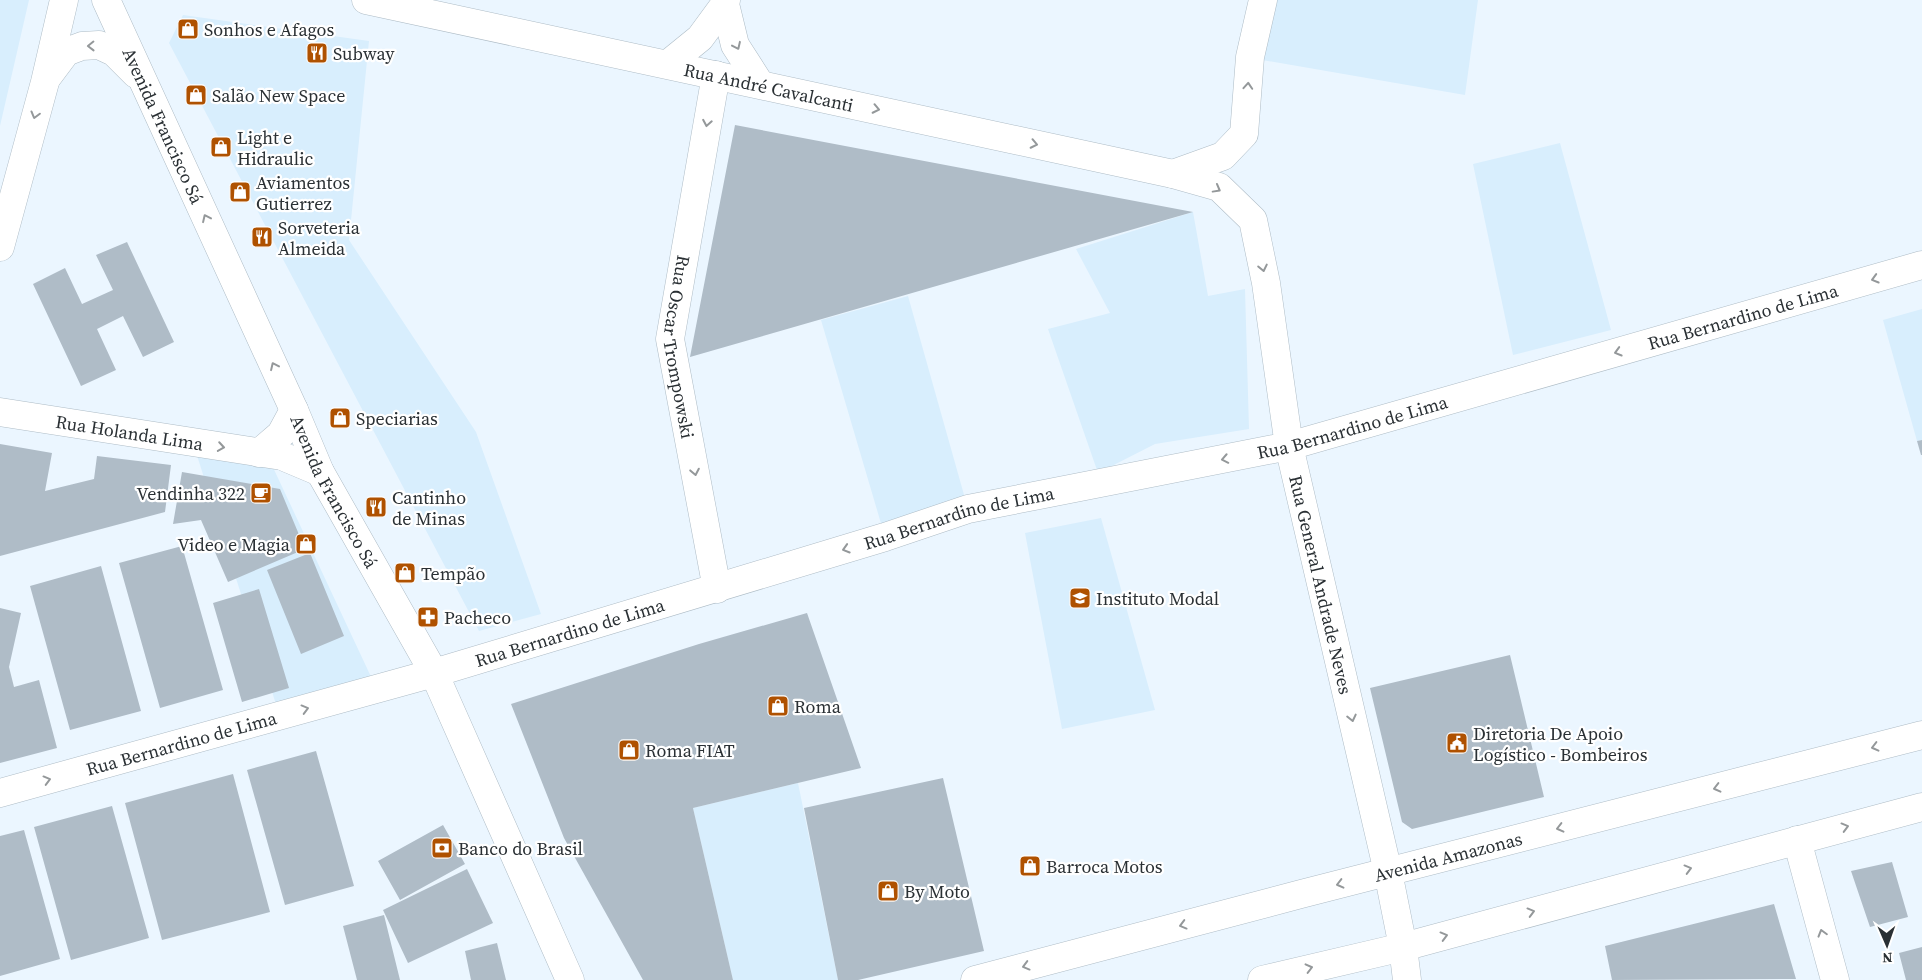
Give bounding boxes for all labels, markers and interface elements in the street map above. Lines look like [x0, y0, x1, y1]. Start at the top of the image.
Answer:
shop icon: Sonhos e Afagos [176, 17, 200, 41]
place label: Sonhos e Afagos [204, 17, 334, 42]
one-way arrow [87, 40, 95, 51]
restaurant icon: Subway [305, 41, 329, 65]
place label: Subway [333, 41, 395, 66]
one-way arrow [730, 41, 741, 50]
street label: Avenida Francisco Sá [117, 43, 210, 208]
street label: Rua André Cavalcanti [682, 56, 856, 117]
one-way arrow [1242, 82, 1253, 90]
shop icon: Salão New Space [184, 83, 208, 107]
place label: Salão New Space [212, 83, 345, 108]
one-way arrow [871, 103, 880, 114]
one-way arrow [31, 111, 41, 119]
one-way arrow [703, 118, 713, 127]
place label: Light e Hidraulic [237, 125, 314, 171]
shop icon: Light e Hidraulic [209, 135, 233, 159]
one-way arrow [1030, 138, 1039, 149]
place label: Aviamentos Gutierrez [256, 170, 350, 216]
shop icon: Aviamentos Gutierrez [228, 180, 252, 204]
one-way arrow [1212, 183, 1221, 193]
one-way arrow [202, 214, 213, 223]
place label: Sorveteria Almeida [278, 215, 361, 261]
restaurant icon: Sorveteria Almeida [250, 225, 274, 249]
street label: Rua Oscar Trompowski [658, 253, 701, 440]
one-way arrow [1257, 263, 1268, 272]
one-way arrow [1872, 273, 1880, 283]
street label: Rua Bernardino de Lima [1645, 277, 1842, 355]
one-way arrow [1614, 347, 1623, 357]
one-way arrow [270, 362, 280, 371]
street label: Rua Bernardino de Lima [1255, 389, 1451, 465]
shop icon: Speciarias [328, 406, 352, 430]
place label: Speciarias [356, 406, 438, 431]
street label: Rua Holanda Lima [54, 408, 206, 456]
street label: Avenida Francisco Sá [285, 411, 385, 573]
one-way arrow [217, 441, 225, 452]
one-way arrow [1220, 453, 1229, 464]
one-way arrow [689, 468, 699, 477]
street label: Rua General Andrade Neves [1284, 473, 1359, 697]
street label: Rua Bernardino de Lima [861, 480, 1057, 555]
place label: Vendinha 322 [136, 481, 245, 506]
cafe icon: Vendinha 322 [249, 481, 273, 505]
place label: Cantinho de Minas [392, 485, 466, 531]
restaurant icon: Cantinho de Minas [364, 495, 388, 519]
place label: Video e Magia [178, 532, 291, 557]
shop icon: Video e Magia [294, 532, 318, 556]
one-way arrow [843, 543, 851, 553]
shop icon: Tempão [393, 561, 417, 585]
place label: Tempão [421, 561, 485, 586]
school or university icon: Instituto Modal [1068, 586, 1092, 610]
place label: Instituto Modal [1096, 586, 1219, 611]
street label: Rua Bernardino de Lima [472, 591, 668, 672]
pharmacy icon: Pacheco [416, 605, 440, 629]
place label: Pacheco [444, 605, 511, 630]
shop icon: Roma [766, 694, 790, 718]
place label: Roma [794, 694, 842, 719]
street label: Rua Bernardino de Lima [83, 704, 280, 781]
one-way arrow [300, 704, 309, 715]
one-way arrow [1346, 714, 1357, 723]
place label: Diretoria De Apoio Logístico - Bombeiros [1473, 721, 1648, 767]
public building icon: Diretoria De Apoio Logístico - Bombeiros [1445, 731, 1469, 755]
shop icon: Roma FIAT [617, 738, 641, 762]
place label: Roma FIAT [645, 738, 735, 763]
one-way arrow [1871, 742, 1879, 752]
one-way arrow [42, 775, 51, 785]
one-way arrow [1714, 782, 1722, 792]
one-way arrow [1555, 822, 1564, 833]
one-way arrow [1840, 823, 1848, 833]
street label: Avenida Amazonas [1371, 825, 1525, 887]
bank icon: Banco do Brasil [430, 836, 454, 860]
place label: Banco do Brasil [458, 836, 583, 861]
shop icon: Barroca Motos [1018, 854, 1042, 878]
place label: Barroca Motos [1046, 854, 1163, 879]
one-way arrow [1683, 865, 1691, 875]
one-way arrow [1336, 878, 1345, 889]
shop icon: By Moto [876, 879, 900, 903]
place label: By Moto [904, 879, 970, 904]
one-way arrow [1526, 907, 1535, 917]
one-way arrow [1179, 919, 1188, 930]
north arrow [1862, 920, 1912, 970]
one-way arrow [1817, 930, 1827, 938]
one-way arrow [1439, 931, 1447, 941]
text: N [1882, 948, 1893, 968]
one-way arrow [1023, 961, 1031, 971]
one-way arrow [1305, 963, 1314, 974]

